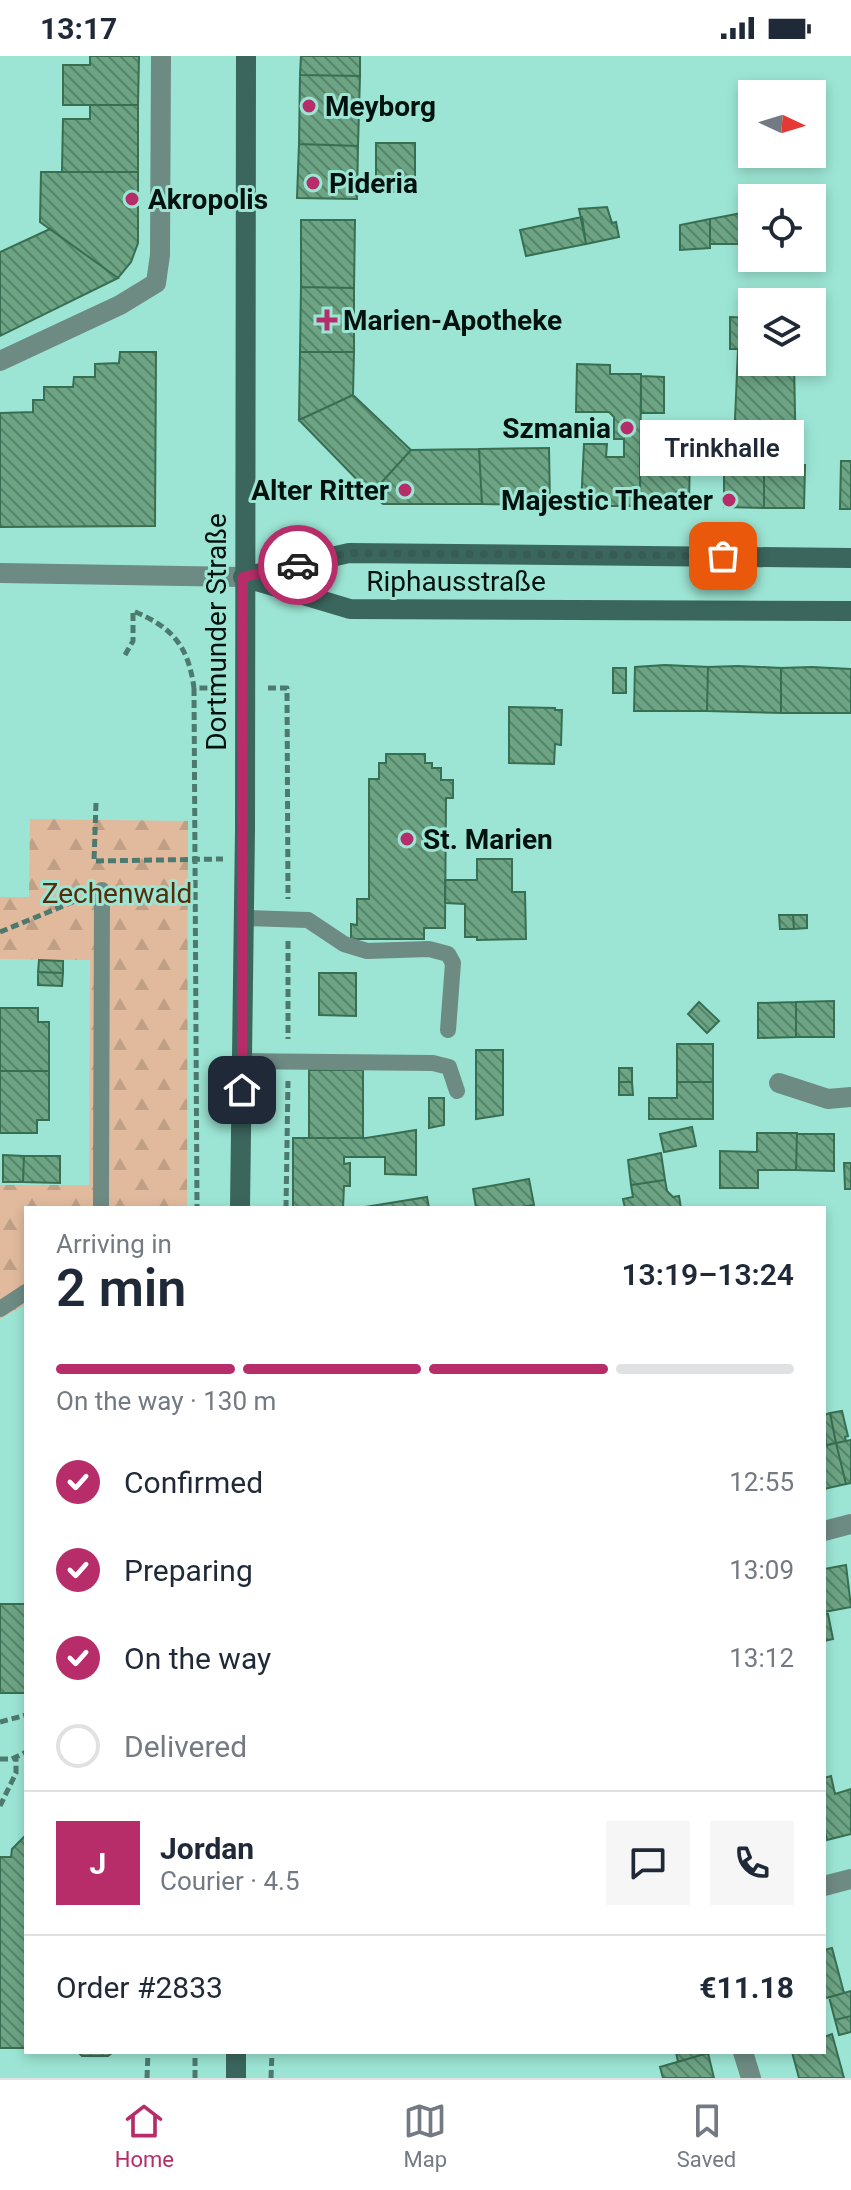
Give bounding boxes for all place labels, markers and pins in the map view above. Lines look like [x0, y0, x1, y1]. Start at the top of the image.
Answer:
place label: Meyborg [325, 90, 436, 123]
marker: Meyborg [300, 97, 318, 115]
place label: Pideria [329, 167, 418, 200]
marker: Pideria [304, 174, 322, 192]
place label: Akropolis [148, 183, 268, 216]
marker: Akropolis [123, 190, 141, 208]
place label: Marien-Apotheke [343, 304, 562, 337]
marker: Marien-Apotheke [318, 311, 336, 329]
place label: Szmania [502, 412, 611, 445]
marker: Szmania [618, 419, 636, 437]
callout: Trinkhalle [641, 420, 805, 476]
place label: Alter Ritter [251, 474, 389, 507]
marker: Alter Ritter [396, 481, 414, 499]
place label: Majestic Theater [501, 484, 713, 517]
marker: Majestic Theater [720, 491, 738, 509]
pin [689, 522, 757, 590]
place label: St. Marien [423, 823, 553, 856]
marker: St. Marien [398, 830, 416, 848]
pin [208, 1056, 276, 1124]

